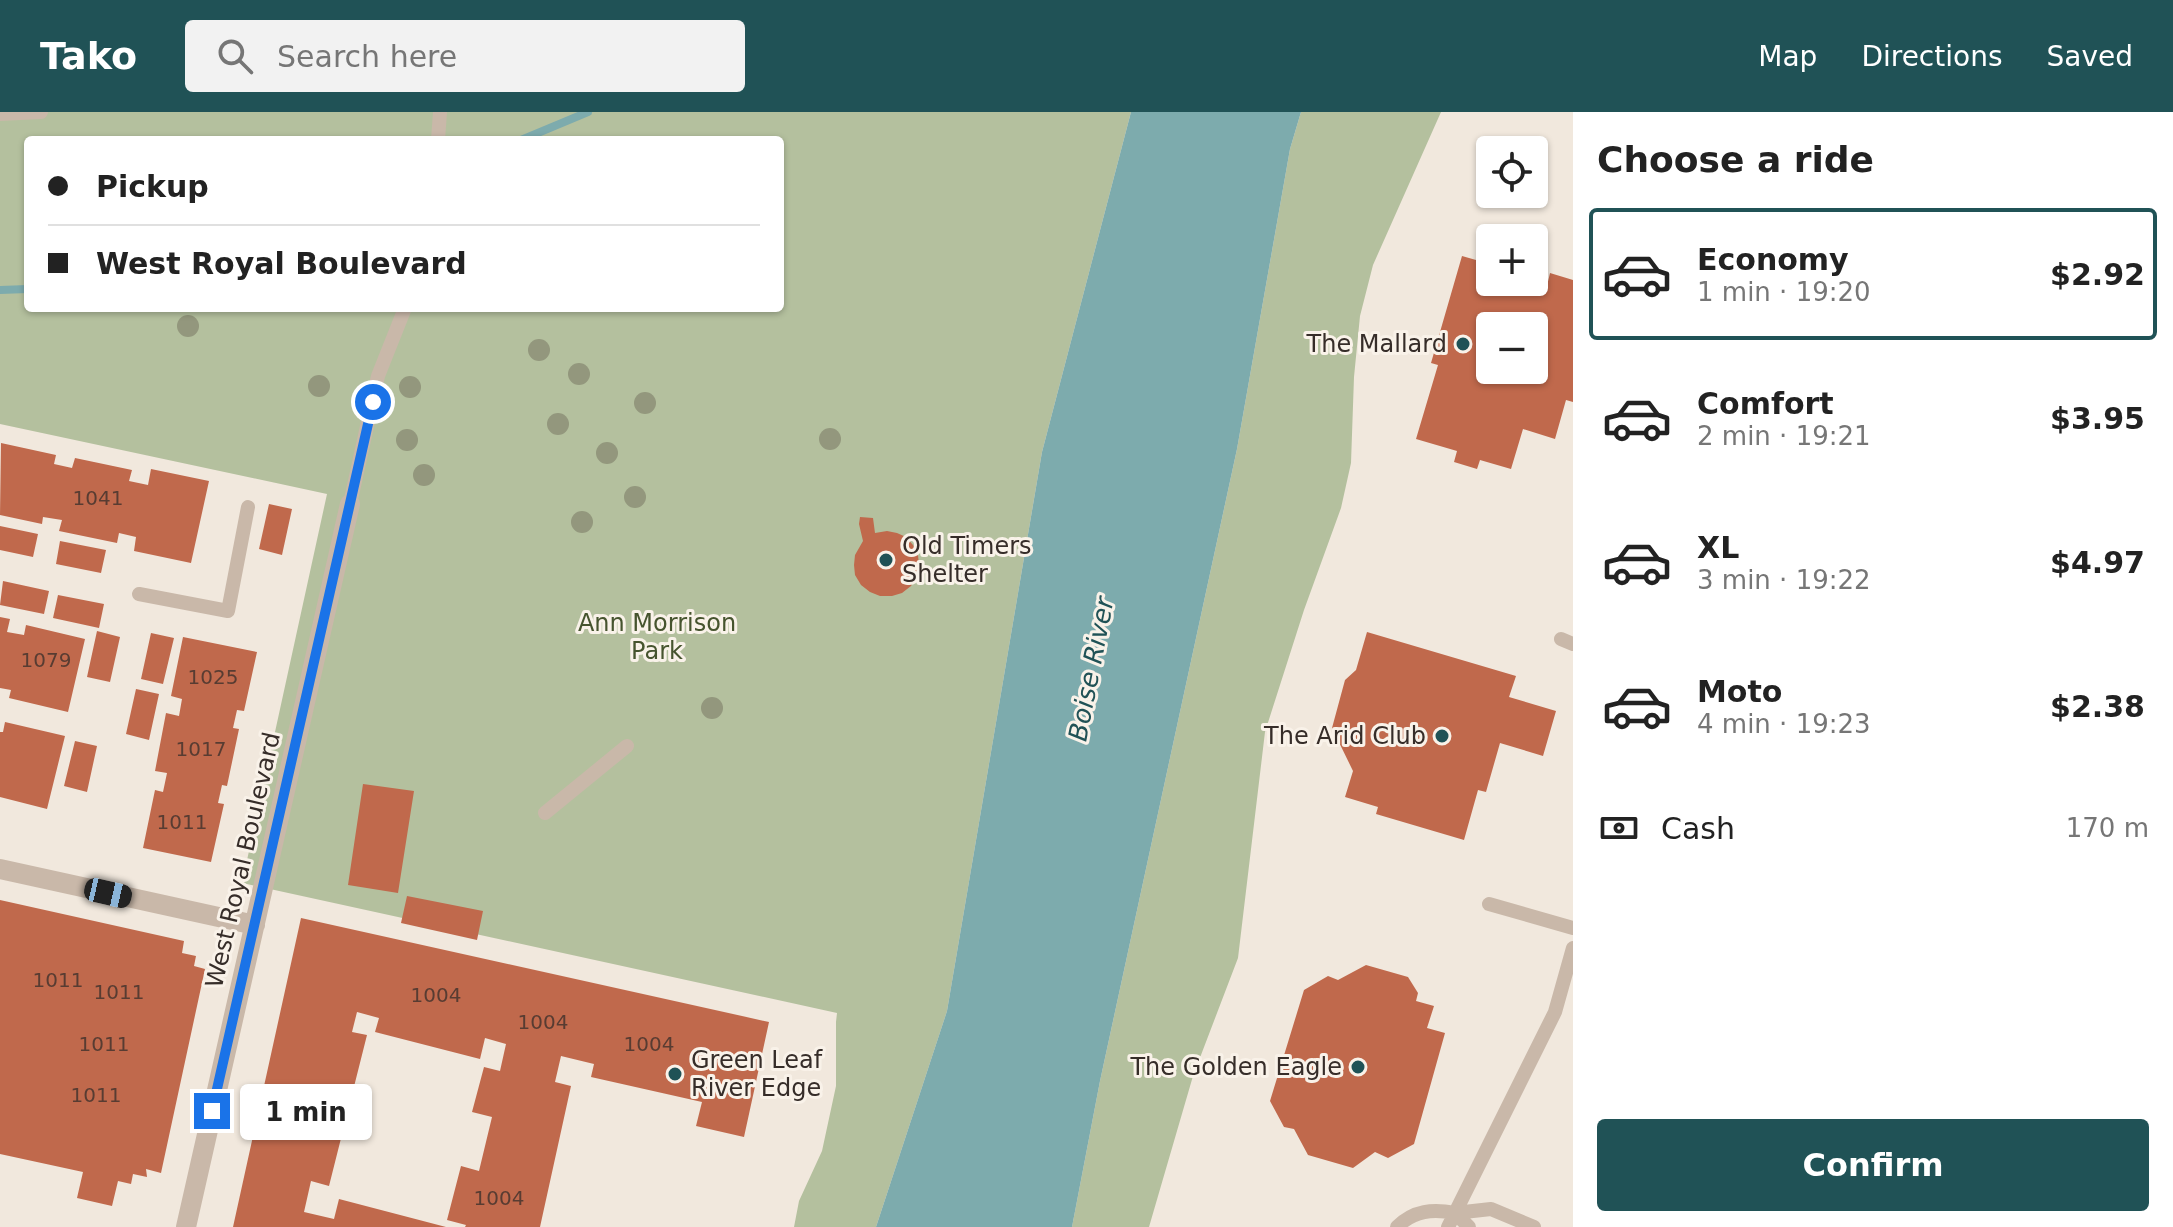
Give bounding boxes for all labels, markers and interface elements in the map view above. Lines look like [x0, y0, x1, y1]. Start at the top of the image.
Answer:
search box [185, 20, 745, 92]
text: Tako [40, 34, 137, 78]
icon: search [213, 34, 257, 78]
text: Search here [277, 39, 457, 74]
text: Map [1758, 40, 1817, 73]
text: Directions [1861, 40, 2002, 73]
text: Saved [2046, 40, 2133, 73]
map controls [1476, 136, 1548, 384]
button: locate [1476, 136, 1548, 208]
text: Choose a ride [1597, 139, 1874, 180]
text: Pickup [96, 169, 209, 204]
button: + [1476, 224, 1548, 296]
icon: car [1601, 238, 1673, 310]
text: Economy [1697, 242, 1849, 277]
text: West Royal Boulevard [96, 246, 467, 281]
text: $2.92 [2050, 257, 2145, 292]
text: 1 min · 19:20 [1697, 277, 1871, 307]
button: − [1476, 312, 1548, 384]
place label: The Mallard [1306, 330, 1447, 358]
marker: The Mallard [1454, 335, 1472, 353]
icon: car [1601, 382, 1673, 454]
route start [355, 384, 391, 420]
text: Comfort [1697, 386, 1834, 421]
text: $3.95 [2050, 401, 2145, 436]
text: 2 min · 19:21 [1697, 421, 1871, 451]
house number: 1041 [73, 486, 123, 510]
icon: car [1601, 526, 1673, 598]
text: XL [1697, 530, 1739, 565]
place label: Old Timers Shelter [902, 532, 1032, 588]
text: $4.97 [2050, 545, 2145, 580]
marker: Old Timers Shelter [877, 551, 895, 569]
text: 3 min · 19:22 [1697, 565, 1871, 595]
water label: Boise River [1062, 592, 1120, 744]
park label: Ann Morrison Park [578, 609, 736, 665]
house number: 1079 [21, 648, 71, 672]
house number: 1025 [188, 665, 238, 689]
icon: car [1601, 670, 1673, 742]
text: Moto [1697, 674, 1782, 709]
text: $2.38 [2050, 689, 2145, 724]
text: 4 min · 19:23 [1697, 709, 1871, 739]
place label: The Arid Club [1263, 722, 1426, 750]
marker: The Arid Club [1433, 727, 1451, 745]
street label: West Royal Boulevard [200, 729, 286, 991]
house number: 1017 [176, 737, 226, 761]
icon: cash [1597, 806, 1641, 850]
house number: 1011 [157, 810, 207, 834]
text: Cash [1661, 811, 1735, 846]
text: 170 m [2066, 813, 2149, 843]
car [82, 876, 134, 910]
house number: 1011 [33, 968, 83, 992]
house number: 1011 [94, 980, 144, 1004]
house number: 1004 [411, 983, 461, 1007]
house number: 1004 [518, 1010, 568, 1034]
house number: 1011 [79, 1032, 129, 1056]
house number: 1004 [624, 1032, 674, 1056]
place label: Green Leaf River Edge [691, 1046, 823, 1102]
place label: The Golden Eagle [1129, 1053, 1342, 1081]
marker: The Golden Eagle [1349, 1058, 1367, 1076]
marker: Green Leaf River Edge [666, 1065, 684, 1083]
house number: 1011 [71, 1083, 121, 1107]
callout: 1 min [240, 1083, 372, 1139]
route end [194, 1093, 230, 1129]
text: 1 min [265, 1097, 347, 1127]
button: Confirm [1597, 1119, 2149, 1211]
house number: 1004 [474, 1186, 524, 1210]

